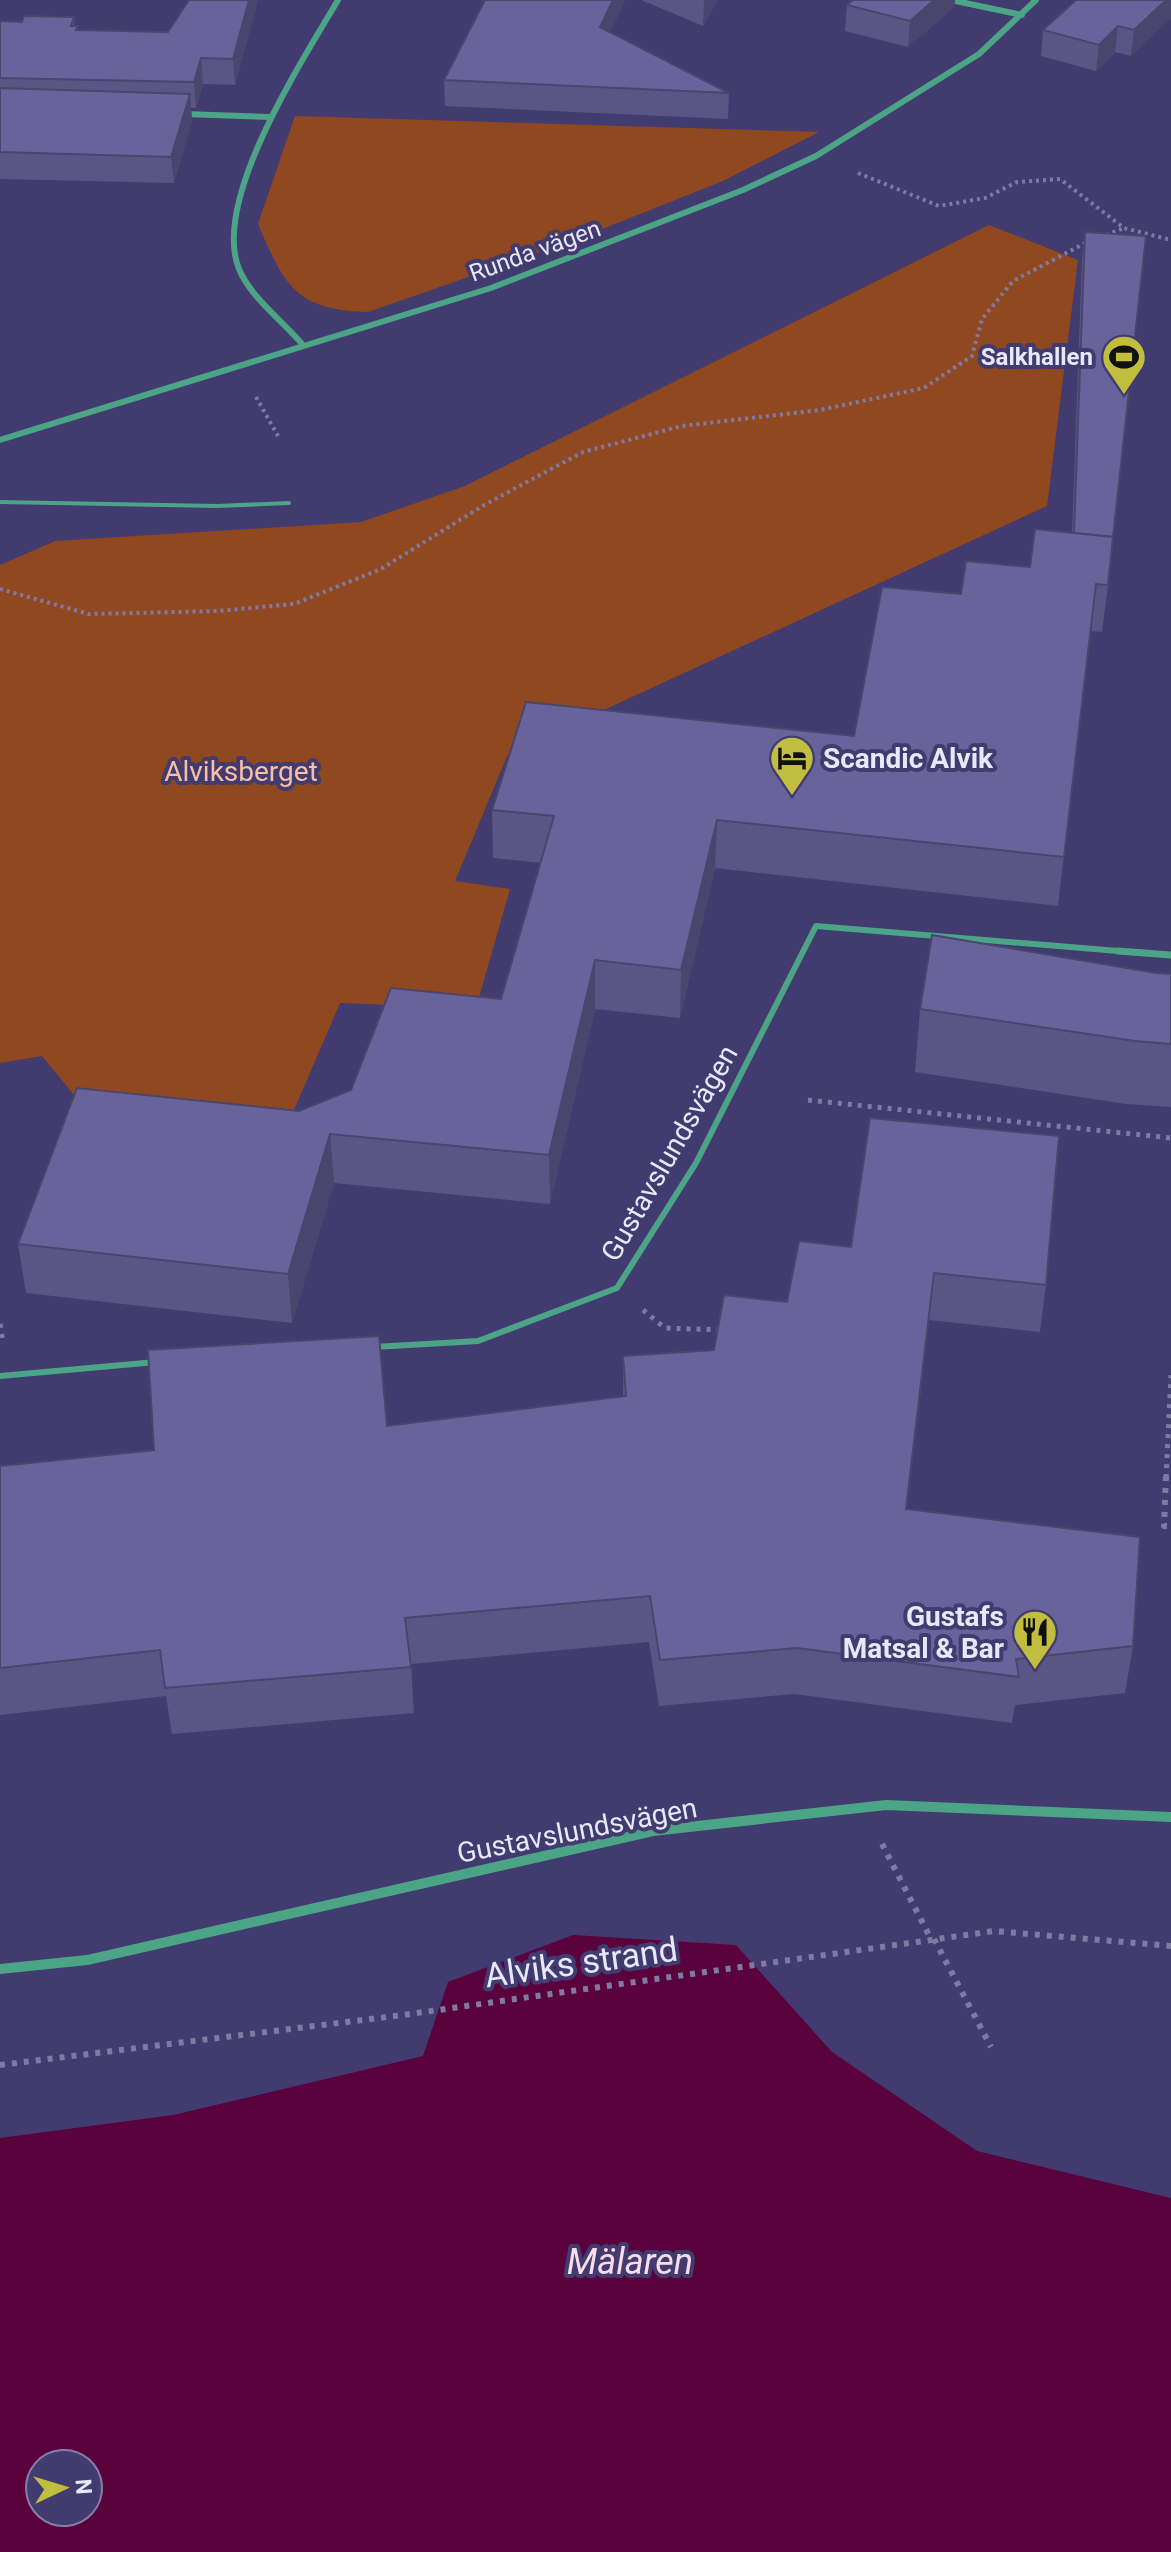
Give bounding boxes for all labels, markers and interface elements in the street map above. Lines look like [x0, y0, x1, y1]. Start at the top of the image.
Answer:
street label: Runda vägen [465, 214, 605, 288]
sports icon: Salkhallen [1100, 333, 1148, 396]
place label: Salkhallen [981, 343, 1093, 371]
hotel icon: Scandic Alvik [768, 734, 816, 797]
place label: Scandic Alvik [823, 742, 994, 775]
park label: Alviksberget [164, 755, 318, 788]
street label: Gustavslundsvägen [594, 1039, 745, 1267]
place label: Gustafs Matsal & Bar [843, 1600, 1004, 1665]
restaurant icon: Gustafs Matsal & Bar [1011, 1608, 1059, 1671]
street label: Gustavslundsvägen [454, 1791, 700, 1870]
street label: Alviks strand [482, 1929, 680, 1995]
water label: Mälaren [567, 2241, 693, 2283]
north arrow [24, 2448, 104, 2528]
text: N [70, 2478, 96, 2495]

